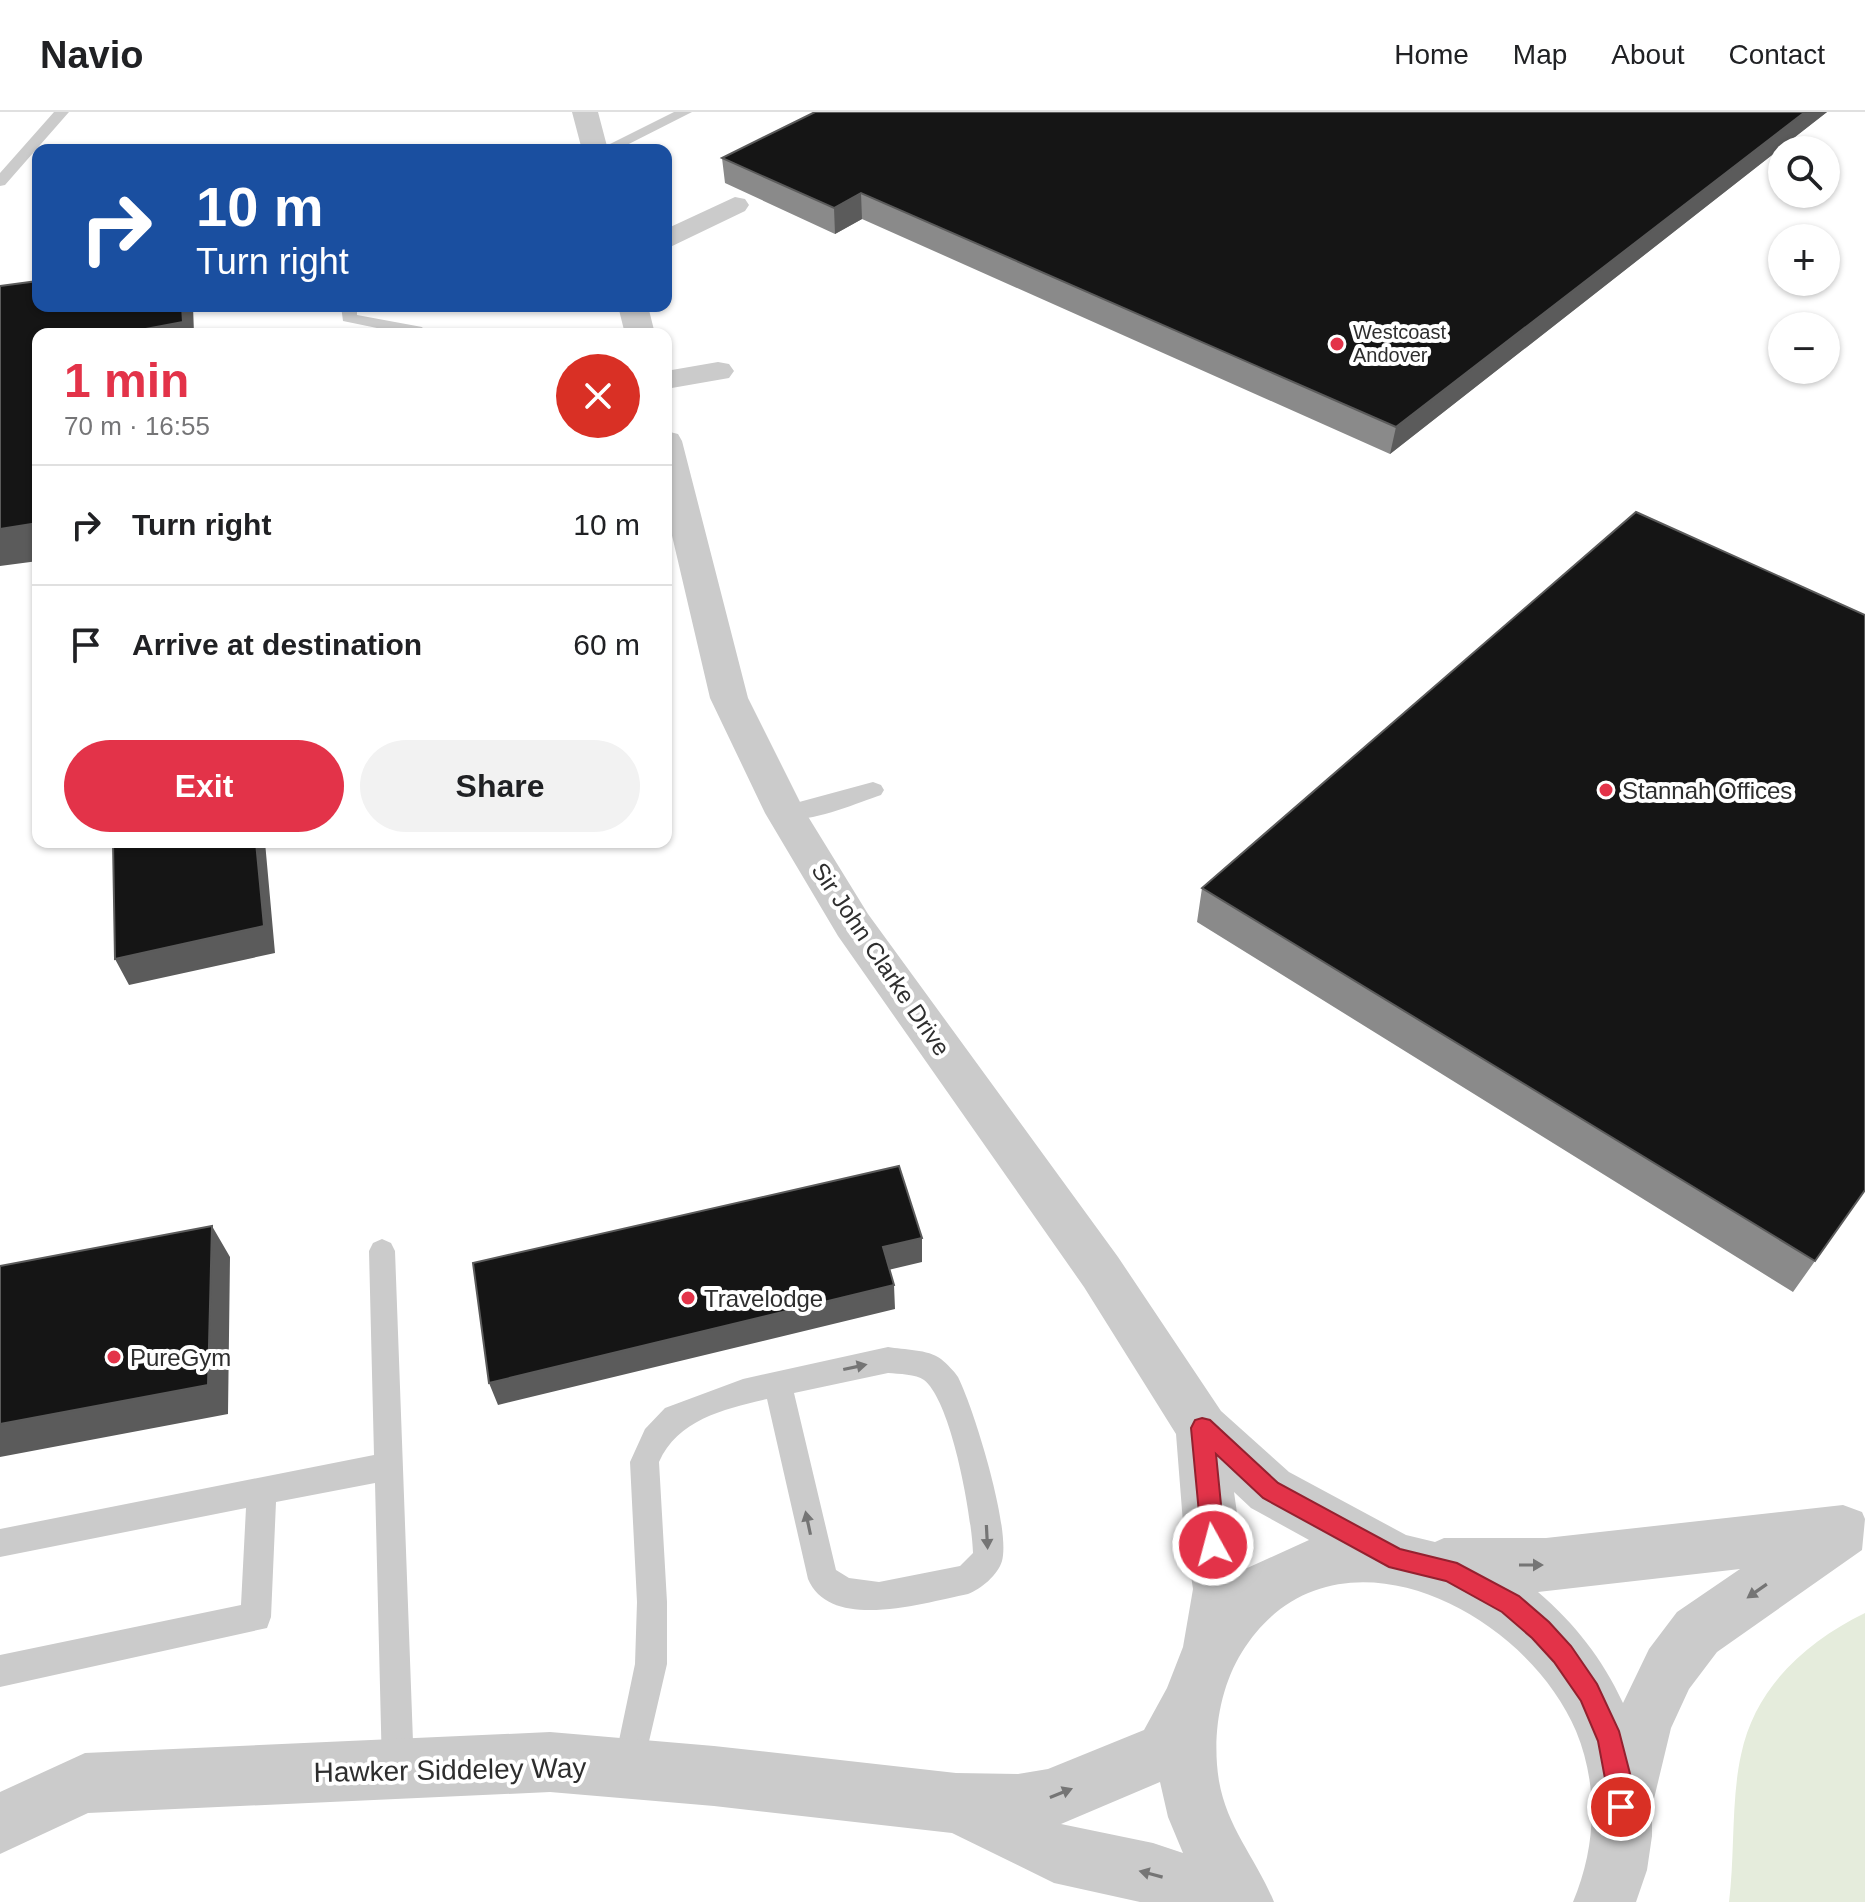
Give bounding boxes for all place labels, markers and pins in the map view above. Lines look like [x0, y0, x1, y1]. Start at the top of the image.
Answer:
place label: Westcoast Andover [1353, 321, 1446, 366]
marker: Westcoast Andover [1328, 335, 1346, 353]
place label: Stannah Offices [1622, 777, 1792, 804]
marker: Stannah Offices [1597, 781, 1615, 799]
place label: Travelodge [704, 1285, 823, 1312]
marker: Travelodge [679, 1289, 697, 1307]
place label: PureGym [130, 1344, 231, 1371]
marker: PureGym [105, 1348, 123, 1366]
pin [1587, 1773, 1655, 1841]

